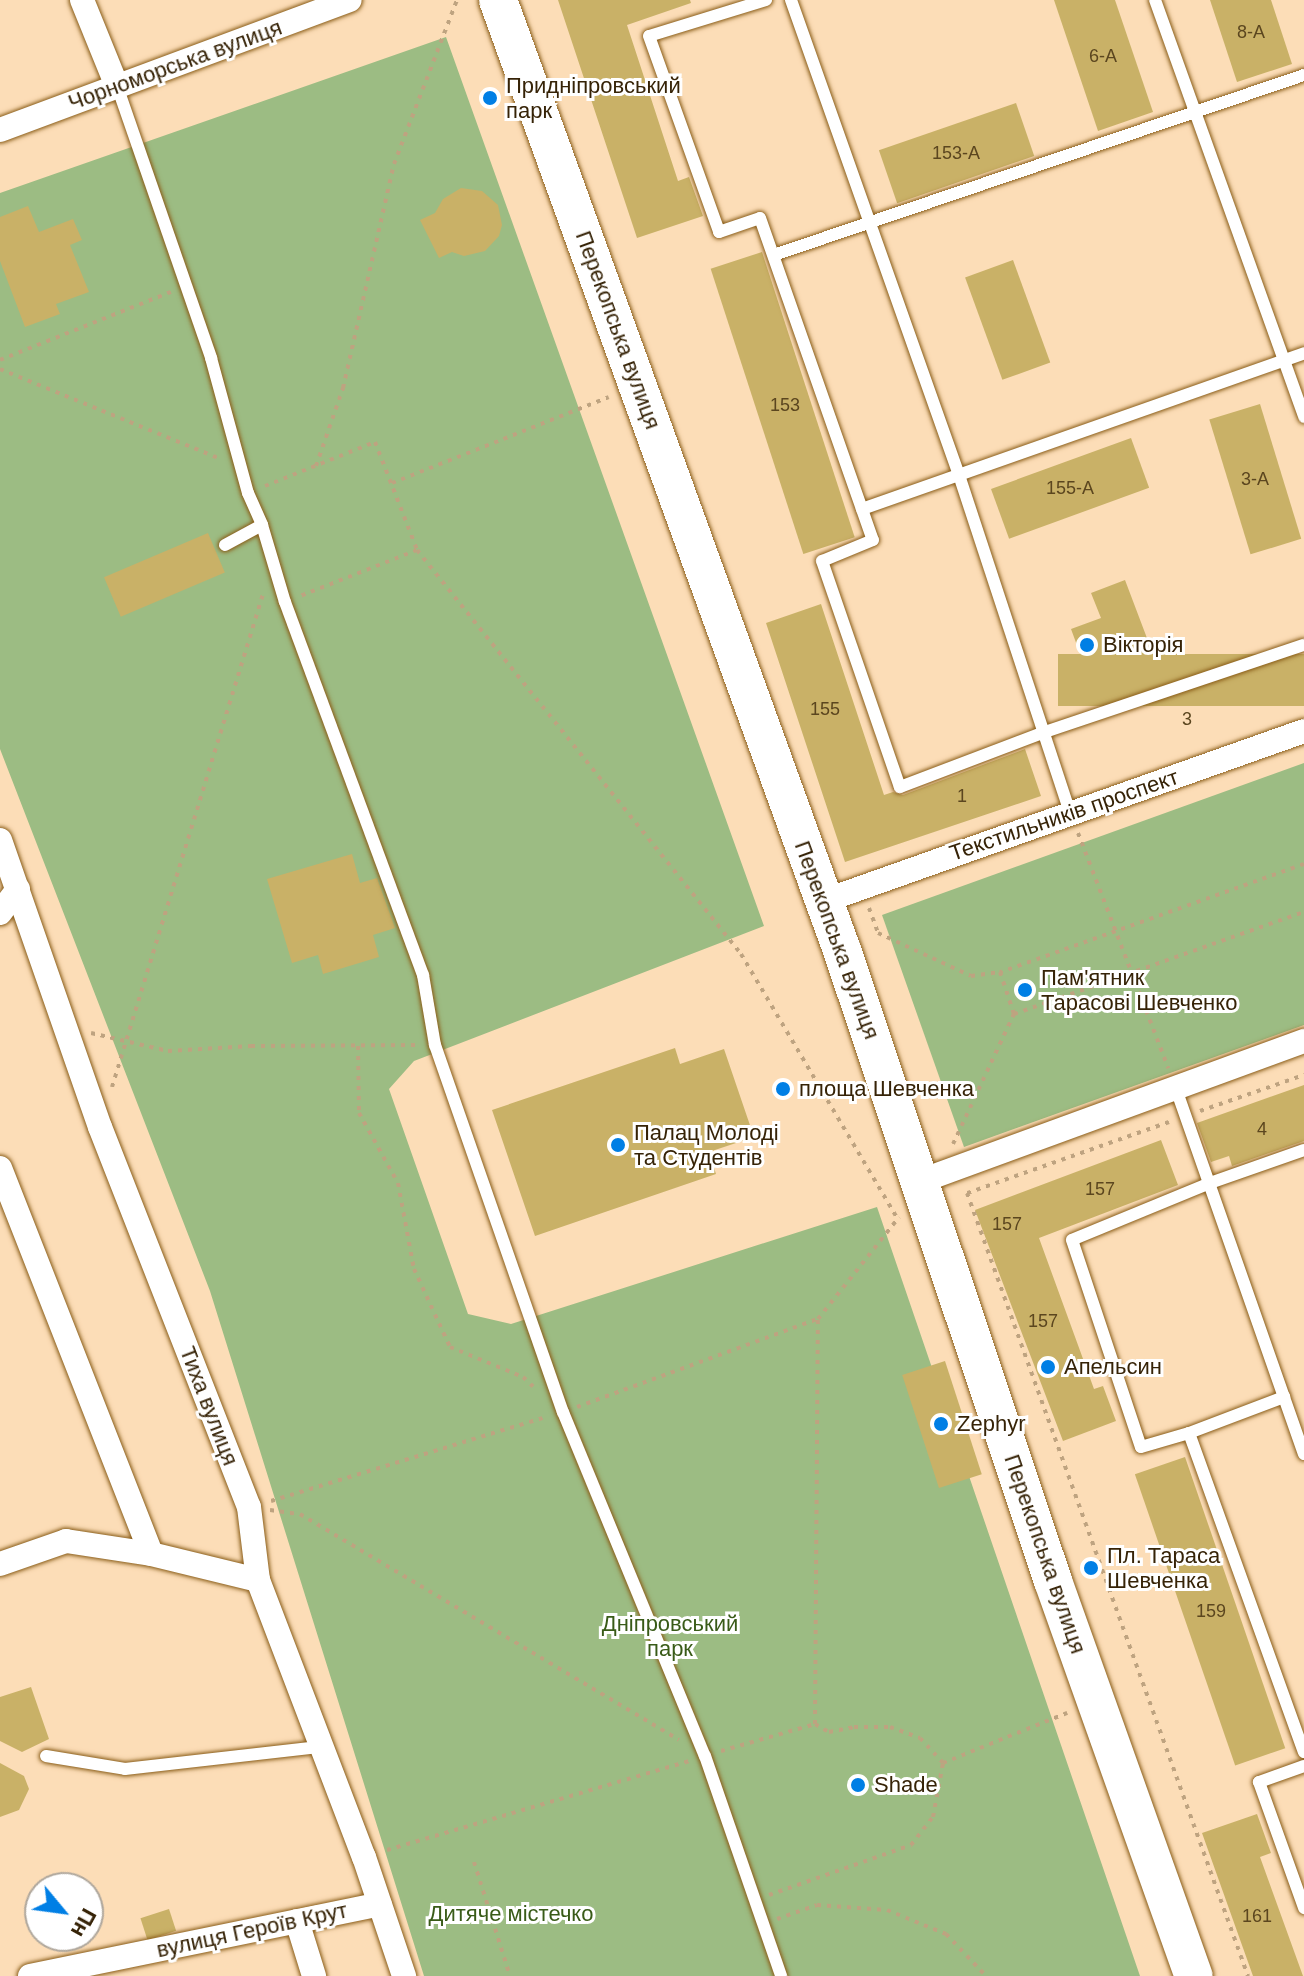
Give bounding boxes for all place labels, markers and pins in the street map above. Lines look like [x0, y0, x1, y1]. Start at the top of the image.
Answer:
place label: Придніпровський парк [506, 72, 681, 124]
marker: Придніпровський парк [481, 89, 499, 107]
place label: Вікторія [1103, 632, 1184, 658]
marker: Вікторія [1078, 636, 1096, 654]
place label: Пам'ятник Тарасові Шевченко [1041, 964, 1237, 1016]
marker: Пам'ятник Тарасові Шевченко [1016, 981, 1034, 999]
place label: площа Шевченка [799, 1076, 974, 1102]
marker: площа Шевченка [774, 1080, 792, 1098]
place label: Палац Молоді та Студентів [634, 1119, 779, 1170]
marker: Палац Молоді та Студентів [609, 1136, 627, 1154]
place label: Апельсин [1064, 1354, 1162, 1380]
marker: Апельсин [1039, 1358, 1057, 1376]
place label: Zephyr [957, 1411, 1025, 1437]
marker: Zephyr [932, 1415, 950, 1433]
place label: Пл. Тараса Шевченка [1107, 1542, 1220, 1594]
marker: Пл. Тараса Шевченка [1082, 1559, 1100, 1577]
place label: Shade [874, 1772, 938, 1798]
marker: Shade [849, 1776, 867, 1794]

